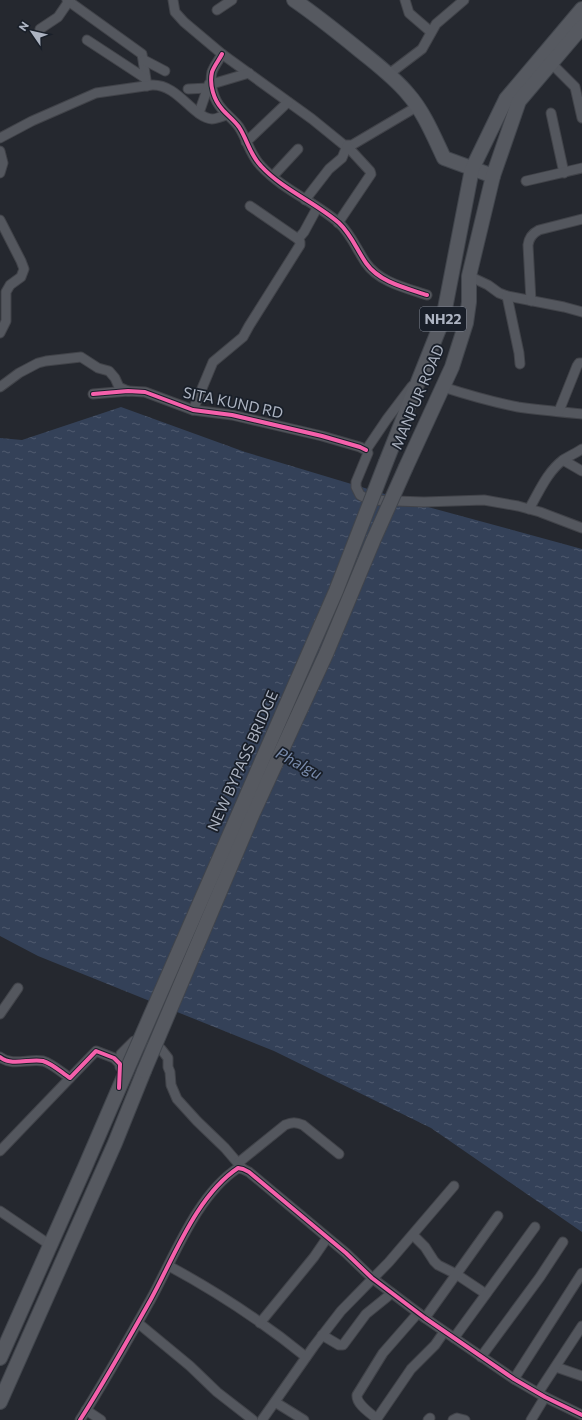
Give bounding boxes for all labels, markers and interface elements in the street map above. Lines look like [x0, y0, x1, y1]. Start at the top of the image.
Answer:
north arrow [12, 12, 52, 52]
text: N [16, 19, 31, 33]
road number: NH22 [420, 307, 466, 331]
street label: MANPUR ROAD [387, 341, 447, 452]
street label: SITA KUND RD [182, 383, 285, 421]
street label: NEW BYPASS BRIDGE [203, 687, 281, 834]
water label: Phalgu [273, 743, 325, 783]

